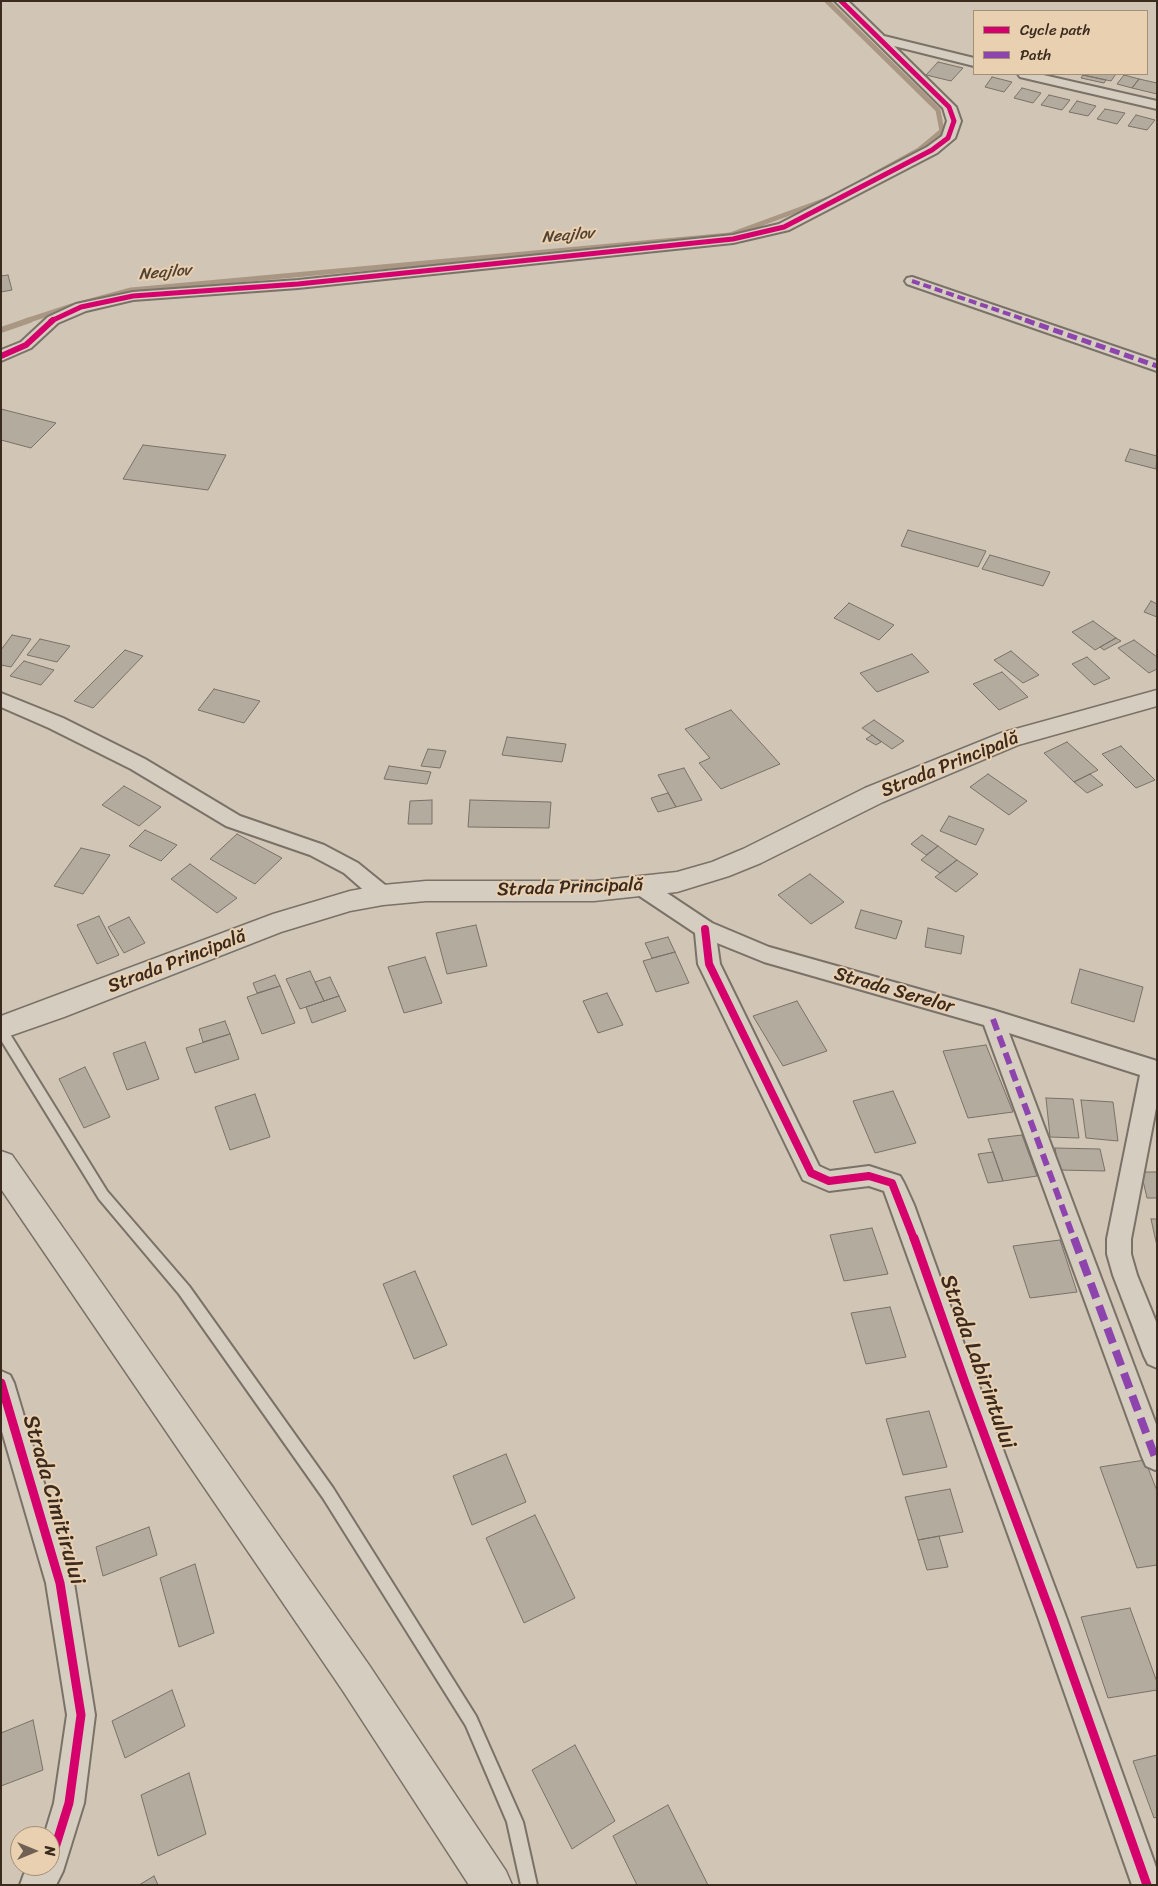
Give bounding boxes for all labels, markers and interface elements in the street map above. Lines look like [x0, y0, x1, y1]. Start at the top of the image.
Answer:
legend [973, 10, 1148, 75]
text: Cycle path [1020, 17, 1090, 43]
text: Path [1020, 42, 1051, 68]
water label: Neajlov [541, 224, 595, 248]
water label: Neajlov [138, 261, 192, 285]
street label: Strada Principală [878, 727, 1022, 803]
street label: Strada Principală [497, 874, 643, 902]
street label: Strada Principală [105, 925, 249, 999]
street label: Strada Serelor [831, 963, 957, 1019]
street label: Strada Labirintului [933, 1271, 1021, 1453]
street label: Strada Cimitirului [16, 1412, 90, 1588]
north arrow [10, 1826, 60, 1876]
text: N [37, 1846, 62, 1856]

